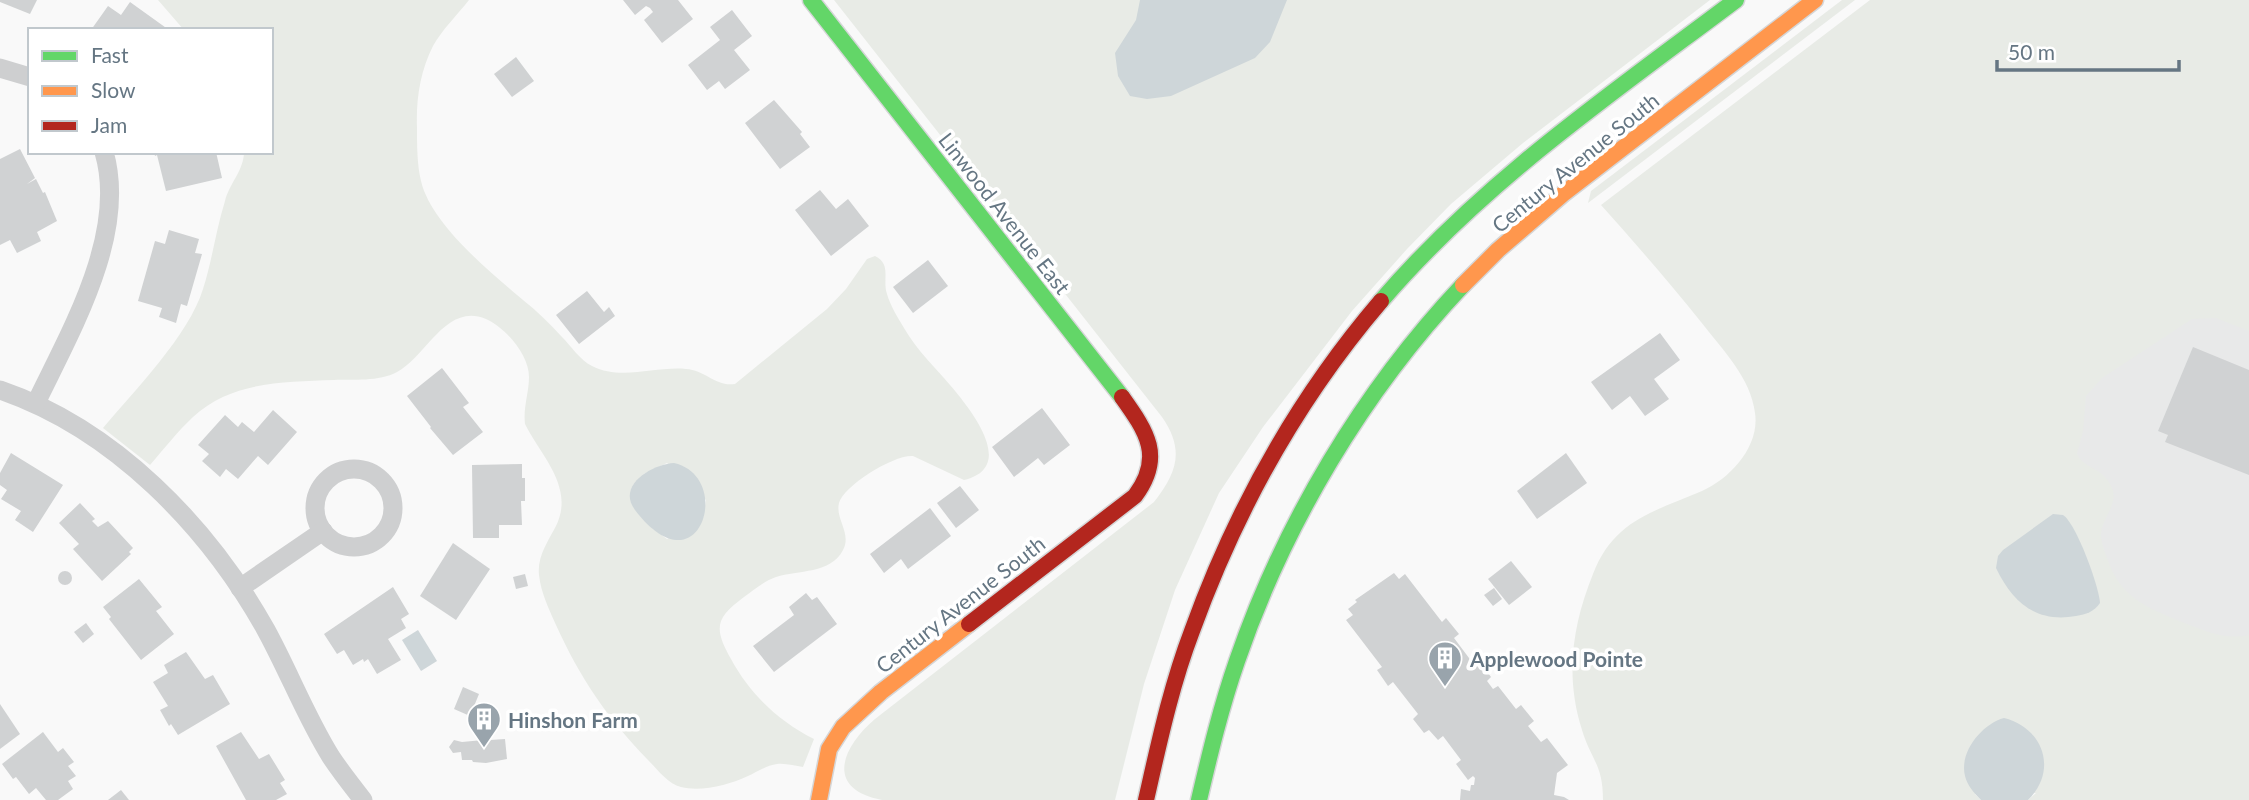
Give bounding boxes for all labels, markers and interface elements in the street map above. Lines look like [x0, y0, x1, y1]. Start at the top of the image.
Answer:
legend [28, 28, 273, 154]
scale bar [1997, 28, 2179, 72]
text: 50 m [2008, 39, 2055, 64]
text: Fast [91, 42, 129, 67]
text: Slow [91, 77, 136, 102]
street label: Century Avenue South [1487, 87, 1663, 237]
text: Jam [91, 112, 127, 137]
street label: Linwood Avenue East [934, 127, 1076, 299]
street label: Century Avenue South [871, 530, 1049, 678]
building icon: Applewood Pointe [1426, 639, 1464, 688]
place label: Applewood Pointe [1469, 646, 1643, 671]
building icon: Hinshon Farm [465, 700, 503, 749]
place label: Hinshon Farm [508, 707, 638, 732]

